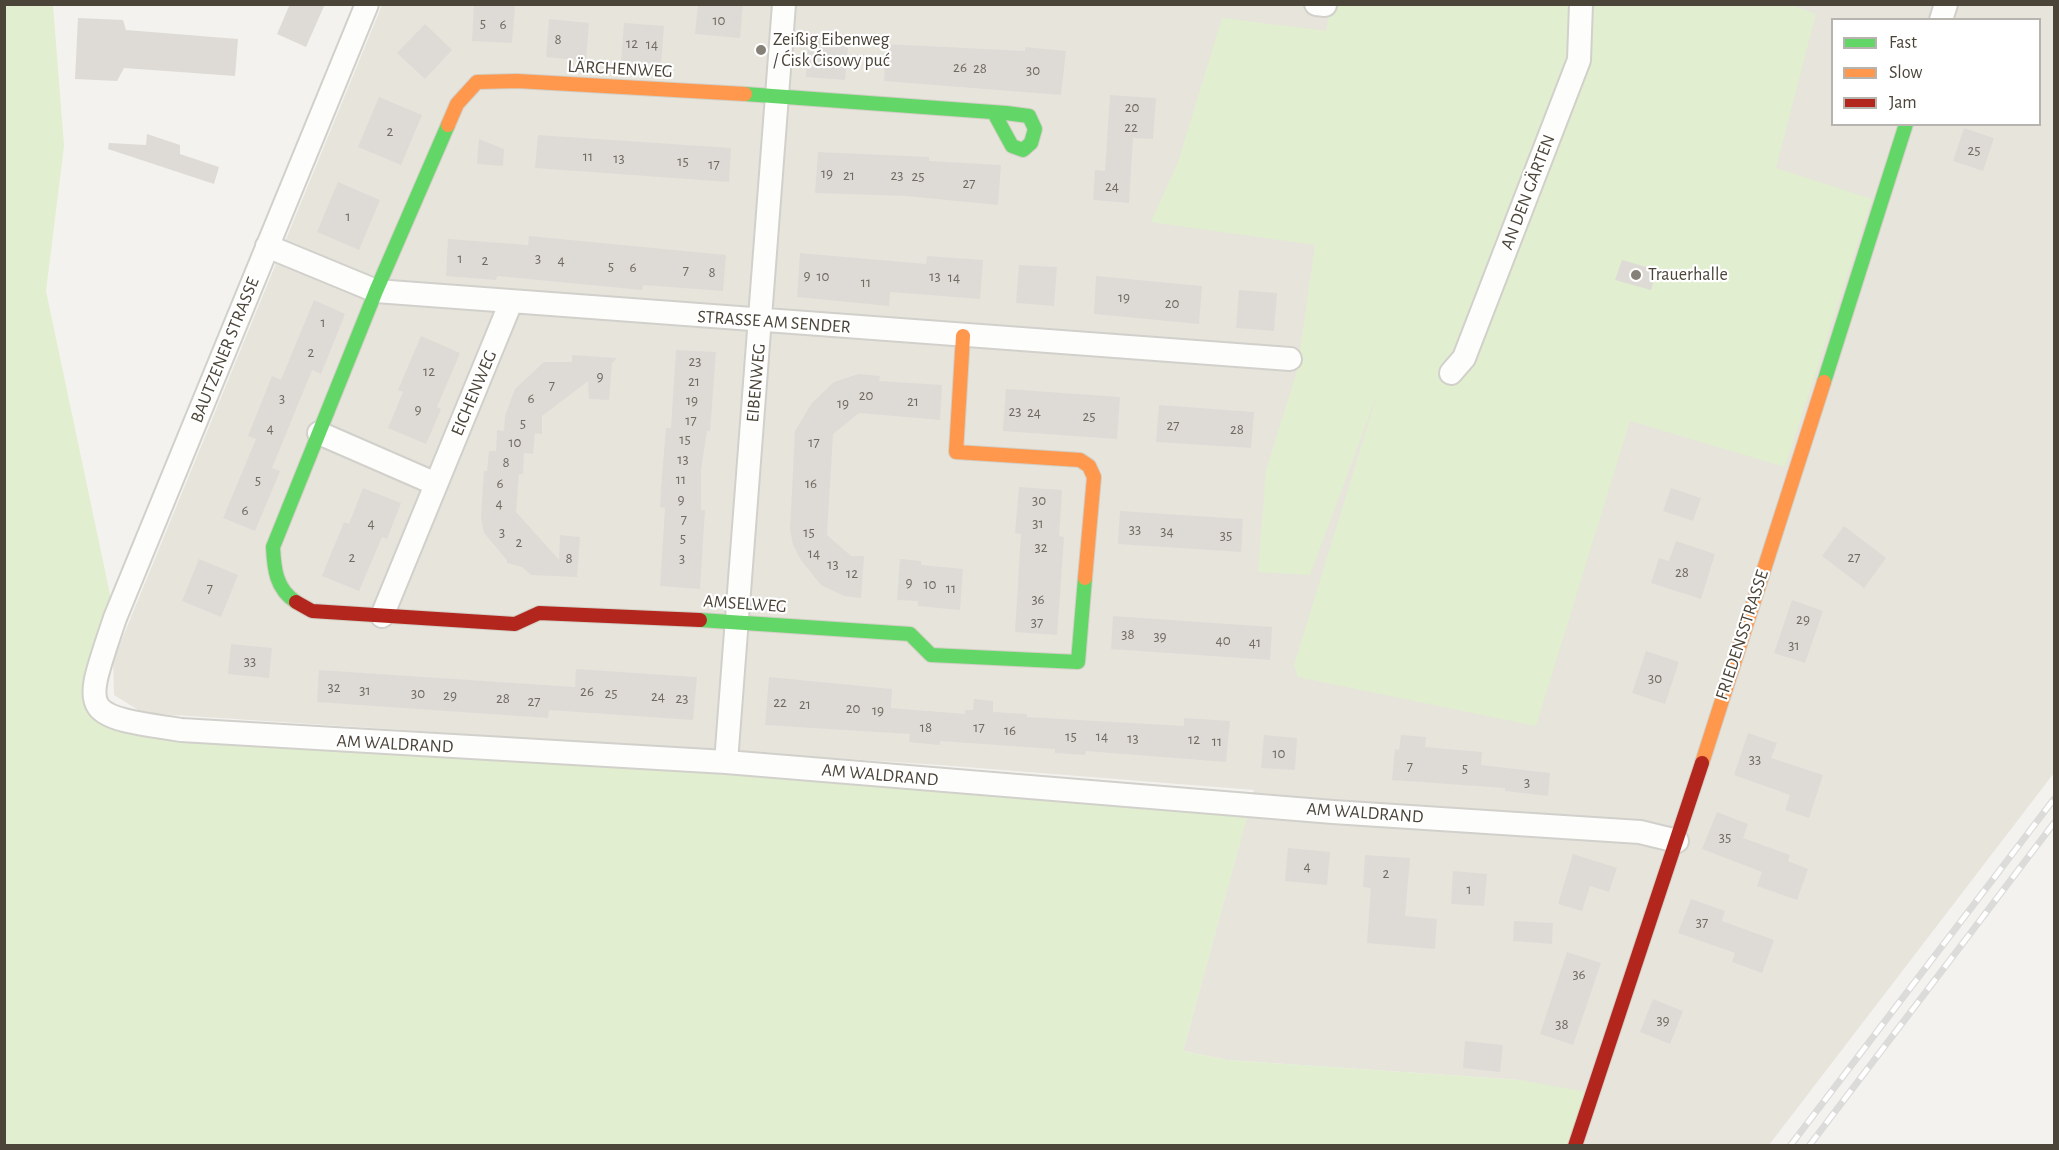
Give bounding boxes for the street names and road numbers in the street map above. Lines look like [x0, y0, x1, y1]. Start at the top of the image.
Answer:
street label: LÄRCHENWEG [567, 55, 673, 83]
street label: AN DEN GÄRTEN [1496, 131, 1560, 253]
street label: BAUTZENER STRASSE [186, 274, 264, 426]
street label: STRASSE AM SENDER [697, 306, 851, 338]
street label: EIBENWEG [742, 343, 770, 423]
street label: EICHENWEG [446, 347, 502, 439]
street label: FRIEDENSSTRASSE [1711, 567, 1773, 703]
street label: AMSELWEG [703, 590, 787, 618]
street label: AM WALDRAND [336, 730, 454, 758]
street label: AM WALDRAND [821, 759, 939, 791]
street label: AM WALDRAND [1306, 798, 1424, 828]

